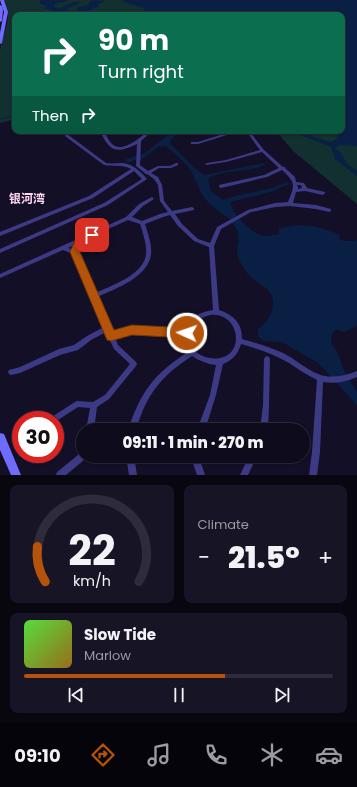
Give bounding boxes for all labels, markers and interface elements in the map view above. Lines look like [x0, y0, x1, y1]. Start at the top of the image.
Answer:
text: 90 m [98, 21, 169, 60]
icon: right [32, 28, 84, 80]
text: Turn right [98, 59, 184, 84]
icon: right [77, 104, 99, 126]
text: Then [32, 105, 69, 126]
district label: 银河湾 [9, 190, 45, 207]
pin [75, 218, 109, 252]
icon: arrive [81, 224, 103, 246]
position arrow [166, 312, 208, 354]
speed limit sign: 30 [12, 411, 64, 463]
text: 09:11 · 1 min · 270 m [123, 432, 263, 453]
text: Climate [198, 515, 249, 534]
text: 22 [68, 521, 116, 580]
text: 21.5° [228, 536, 300, 579]
text: − [198, 542, 210, 573]
text: + [318, 542, 333, 573]
text: km/h [73, 571, 111, 591]
text: Slow Tide [84, 624, 156, 645]
text: Marlow [84, 646, 131, 665]
icon: previous [65, 684, 87, 706]
icon: pause [168, 684, 190, 706]
icon: next [271, 684, 293, 706]
icon: directions [89, 741, 117, 769]
icon: music [145, 741, 173, 769]
icon: phone [202, 741, 230, 769]
icon: climate [258, 741, 286, 769]
icon: car [315, 741, 343, 769]
text: 09:10 [14, 743, 61, 768]

